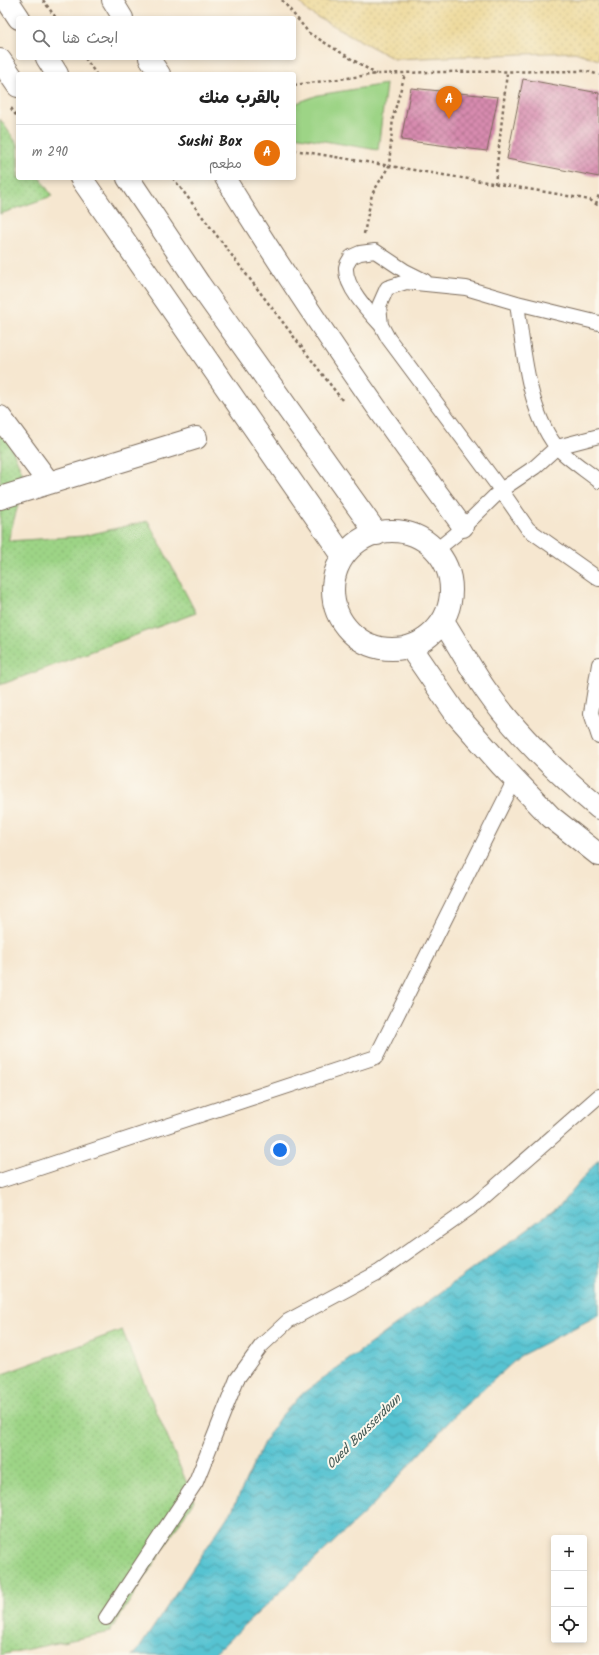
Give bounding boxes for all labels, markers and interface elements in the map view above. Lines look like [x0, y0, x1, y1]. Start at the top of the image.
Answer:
search box [16, 16, 296, 60]
icon: search [30, 27, 52, 49]
text: ابحث هنا [62, 27, 118, 51]
text: بالقرب منك [199, 85, 280, 112]
pin: A [436, 86, 462, 119]
text: Sushi Box [178, 130, 242, 154]
text: 290 m [32, 142, 68, 163]
text: A [263, 142, 271, 163]
text: مطعم [209, 154, 242, 175]
your location [270, 1140, 290, 1160]
water label: Oued Bousserdoun [322, 1389, 407, 1474]
map controls [551, 1535, 587, 1643]
button: + [551, 1535, 587, 1571]
button: − [551, 1571, 587, 1607]
button: locate [551, 1607, 587, 1643]

